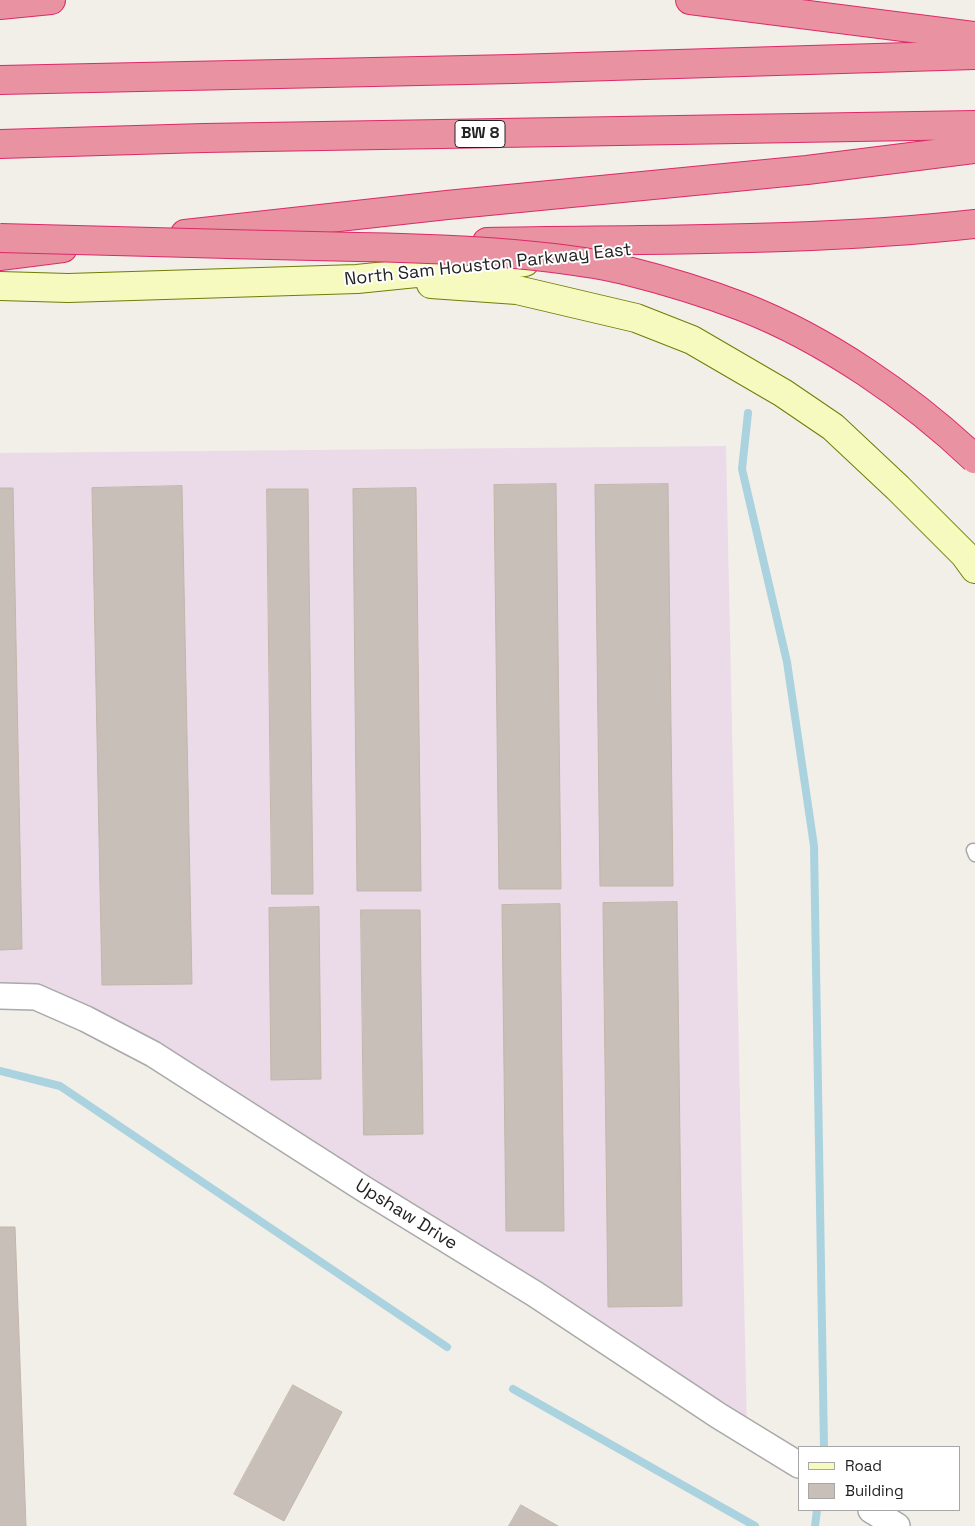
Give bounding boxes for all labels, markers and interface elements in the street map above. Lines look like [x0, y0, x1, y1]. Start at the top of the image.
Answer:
road number: BW 8 [455, 120, 505, 148]
street label: North Sam Houston Parkway East [343, 239, 633, 291]
street label: Upshaw Drive [351, 1175, 461, 1255]
legend [798, 1446, 960, 1511]
text: Road [845, 1456, 882, 1475]
text: Building [845, 1481, 904, 1500]

